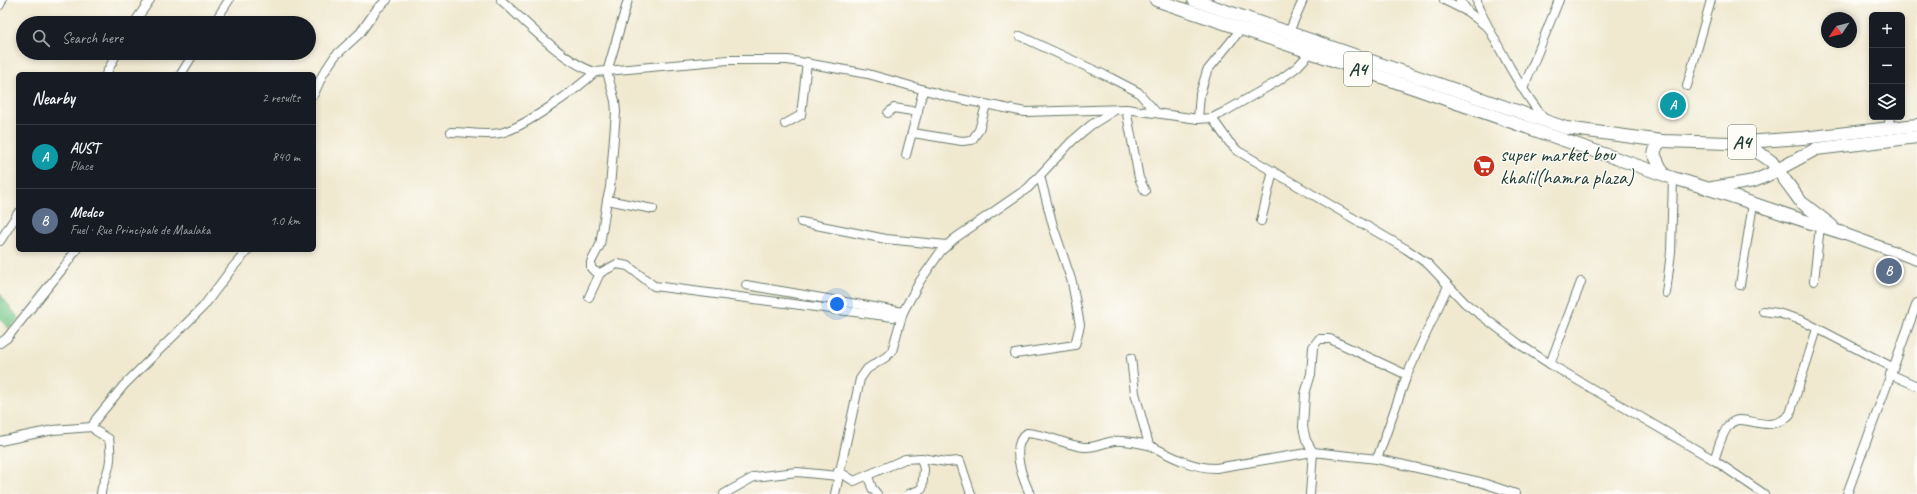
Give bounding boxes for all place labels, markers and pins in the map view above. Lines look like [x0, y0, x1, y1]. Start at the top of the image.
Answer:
pin: A [1660, 90, 1686, 120]
place label: super market bou khalil(hamra plaza) [1500, 142, 1635, 190]
supermarket icon: super market bou khalil(hamra plaza) [1471, 153, 1497, 179]
pin: B [1876, 256, 1902, 286]

